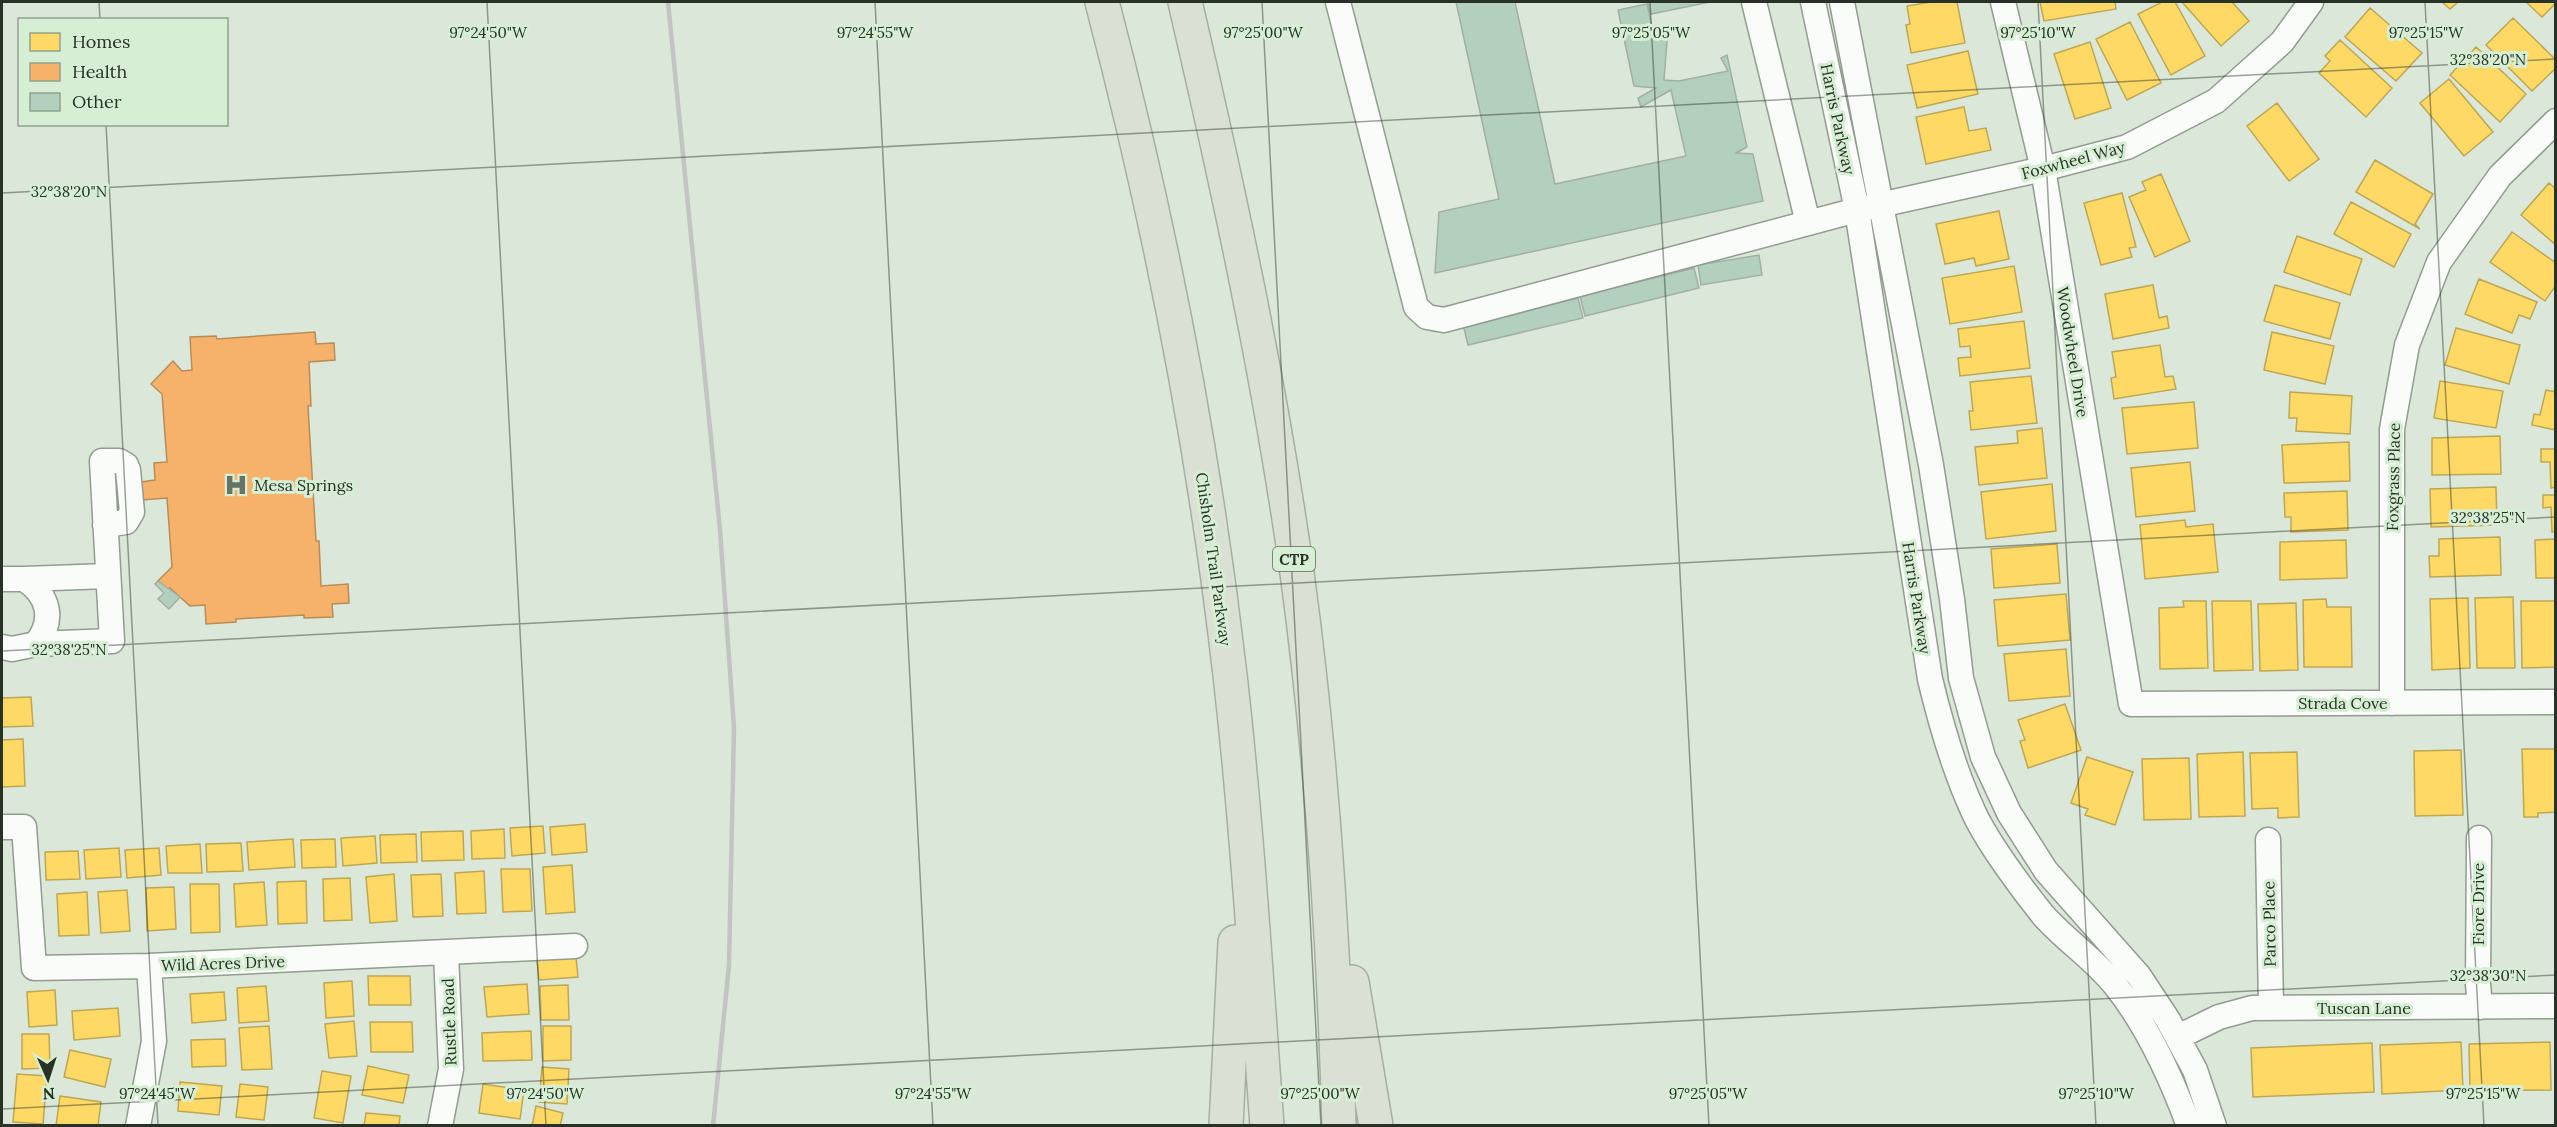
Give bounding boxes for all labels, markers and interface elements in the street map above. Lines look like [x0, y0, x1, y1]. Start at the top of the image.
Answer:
legend [18, 18, 228, 126]
text: 97°24'50"W [449, 23, 528, 42]
text: 97°24'55"W [837, 23, 914, 42]
text: 97°25'00"W [1223, 23, 1304, 42]
text: 97°25'05"W [1612, 23, 1691, 42]
text: 97°25'10"W [2000, 23, 2077, 42]
text: 97°25'15"W [2389, 23, 2464, 42]
text: Homes [72, 30, 130, 53]
text: 32°38'20"N [2450, 50, 2526, 69]
text: Health [72, 60, 128, 83]
street label: Harris Parkway [1816, 62, 1860, 177]
text: Other [72, 90, 122, 113]
street label: Foxwheel Way [2019, 136, 2127, 183]
text: 32°38'20"N [31, 182, 107, 201]
street label: Woodwheel Drive [2053, 285, 2093, 419]
street label: Foxgrass Place [2382, 422, 2404, 531]
street label: Chisholm Trail Parkway [1192, 471, 1236, 648]
hospital icon: Mesa Springs [223, 472, 249, 498]
place label: Mesa Springs [254, 475, 353, 495]
text: 32°38'25"N [2450, 508, 2526, 527]
street label: Harris Parkway [1898, 541, 1936, 656]
road number: CTP [1273, 547, 1315, 571]
text: 32°38'25"N [31, 640, 107, 659]
street label: Strada Cove [2298, 693, 2388, 713]
street label: Fiore Drive [2468, 863, 2488, 945]
street label: Parco Place [2258, 881, 2280, 967]
street label: Wild Acres Drive [161, 951, 286, 975]
text: 32°38'30"N [2450, 966, 2526, 985]
street label: Rustle Road [437, 977, 461, 1066]
street label: Tuscan Lane [2317, 998, 2411, 1018]
north arrow [18, 1049, 78, 1109]
text: N [42, 1084, 55, 1104]
text: 97°24'45"W [119, 1084, 196, 1103]
text: 97°24'50"W [506, 1084, 585, 1103]
text: 97°24'55"W [895, 1084, 972, 1103]
text: 97°25'00"W [1280, 1084, 1361, 1103]
text: 97°25'05"W [1669, 1084, 1748, 1103]
text: 97°25'10"W [2058, 1084, 2135, 1103]
text: 97°25'15"W [2446, 1084, 2521, 1103]

